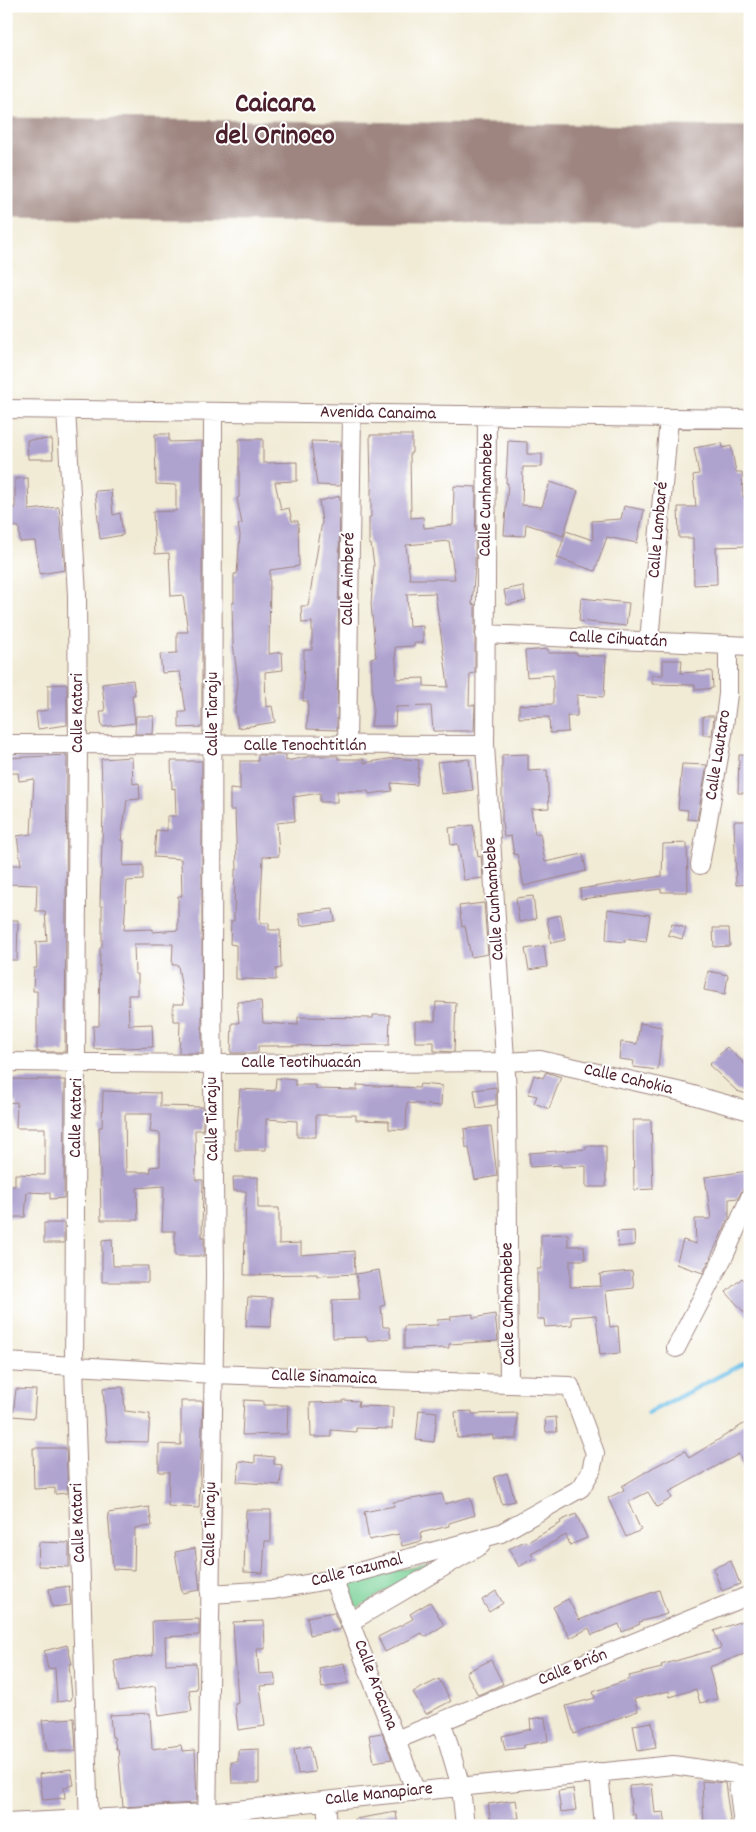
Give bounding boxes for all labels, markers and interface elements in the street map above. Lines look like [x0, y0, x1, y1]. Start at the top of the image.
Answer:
district label: Caicara del Orinoco [215, 86, 335, 158]
street label: Avenida Canaima [320, 400, 437, 428]
street label: Calle Cunhambebe [473, 433, 501, 557]
street label: Calle Lambaré [642, 480, 676, 579]
street label: Calle Aimberé [336, 532, 362, 626]
street label: Calle Cihuatán [568, 625, 668, 655]
street label: Calle Tiaraju [201, 672, 226, 756]
street label: Calle Katari [66, 673, 91, 753]
street label: Calle Lautaro [700, 708, 738, 802]
street label: Calle Tenochtitlán [243, 734, 367, 759]
street label: Calle Cunhambebe [478, 837, 512, 961]
street label: Calle Teotihuacán [241, 1051, 361, 1076]
street label: Calle Cahokia [581, 1058, 676, 1102]
street label: Calle Tiaraju [200, 1077, 226, 1161]
street label: Calle Katari [64, 1078, 90, 1158]
street label: Calle Cunhambebe [495, 1242, 523, 1366]
street label: Calle Sinamaica [271, 1364, 378, 1392]
street label: Calle Tiaraju [198, 1482, 224, 1566]
street label: Calle Katari [65, 1483, 93, 1563]
street label: Calle Tazumal [309, 1547, 406, 1594]
street label: Calle Aracuna [346, 1636, 404, 1734]
street label: Calle Brión [535, 1643, 611, 1693]
street label: Calle Manapiare [324, 1777, 434, 1813]

